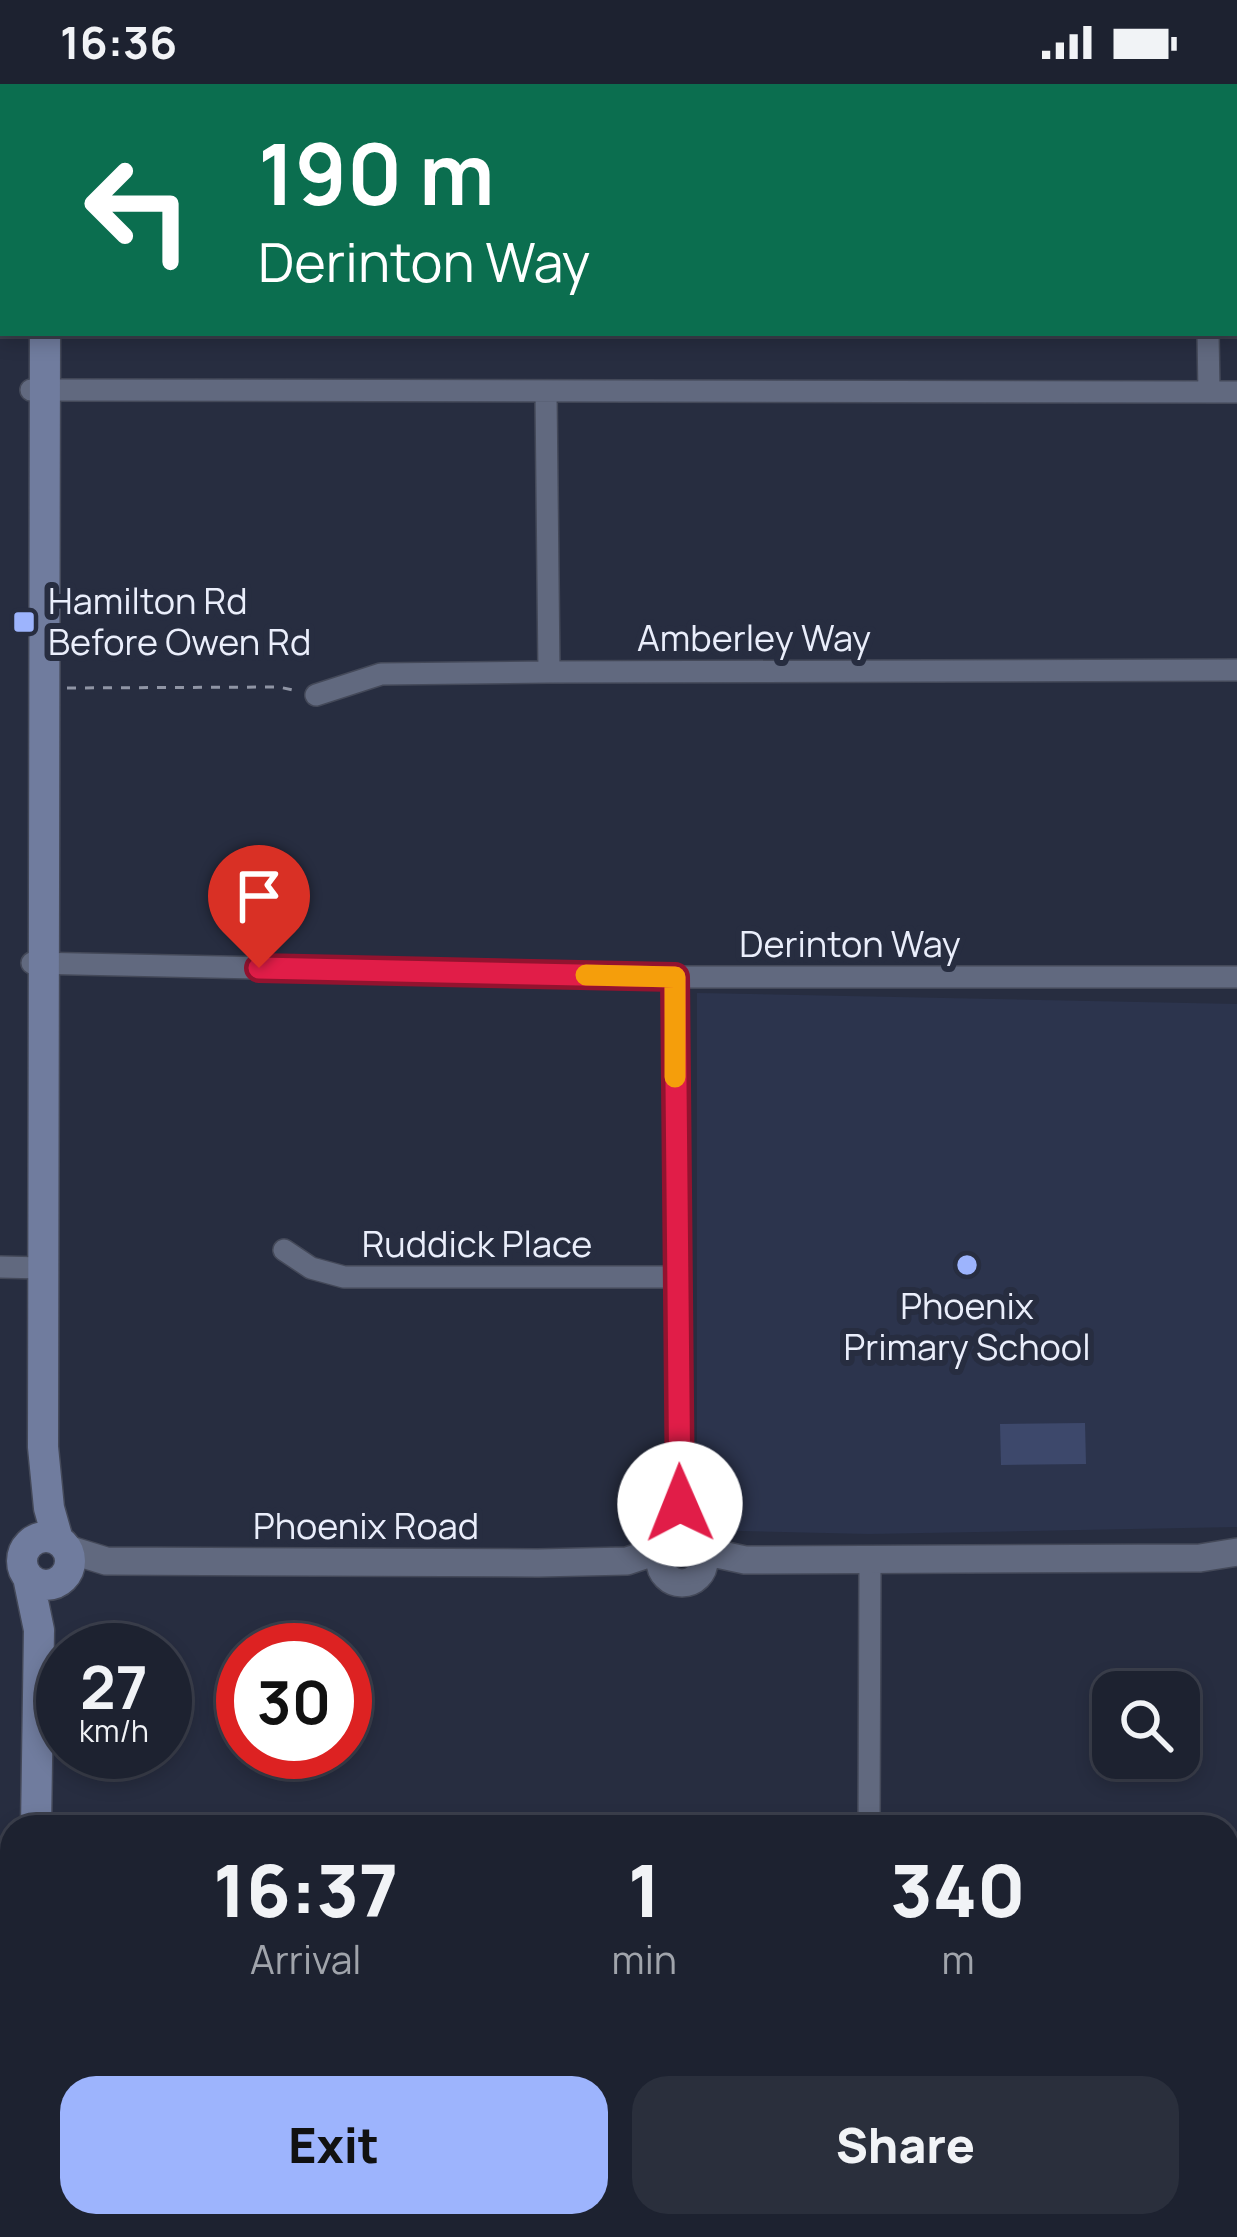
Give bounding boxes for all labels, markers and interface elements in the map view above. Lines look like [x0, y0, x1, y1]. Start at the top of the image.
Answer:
text: 16:36 [60, 11, 177, 73]
text: 190 m [258, 115, 495, 230]
icon: left [60, 132, 216, 288]
text: Derinton Way [258, 224, 590, 298]
place label: Hamilton Rd Before Owen Rd [48, 576, 311, 666]
marker: Hamilton Rd Before Owen Rd [11, 609, 37, 635]
street label: Amberley Way [637, 613, 871, 662]
pin [208, 845, 310, 968]
icon: arrive [226, 863, 292, 929]
street label: Derinton Way [739, 919, 961, 968]
street label: Ruddick Place [362, 1219, 592, 1268]
marker: Phoenix Primary School [954, 1252, 980, 1278]
place label: Phoenix Primary School [843, 1281, 1091, 1371]
position arrow [617, 1441, 743, 1567]
street label: Phoenix Road [253, 1501, 479, 1550]
speed limit sign: 30 [216, 1623, 372, 1779]
text: 27 [80, 1645, 148, 1727]
map controls [1092, 1671, 1200, 1779]
button: search [1092, 1671, 1200, 1779]
text: km/h [79, 1710, 149, 1751]
text: 16:37 [213, 1840, 398, 1939]
text: 1 [628, 1840, 661, 1939]
text: 340 [890, 1840, 1026, 1939]
text: Arrival [250, 1932, 361, 1986]
text: min [612, 1932, 677, 1986]
text: m [941, 1932, 974, 1986]
button: Exit [60, 2076, 608, 2214]
button: Share [632, 2076, 1179, 2214]

